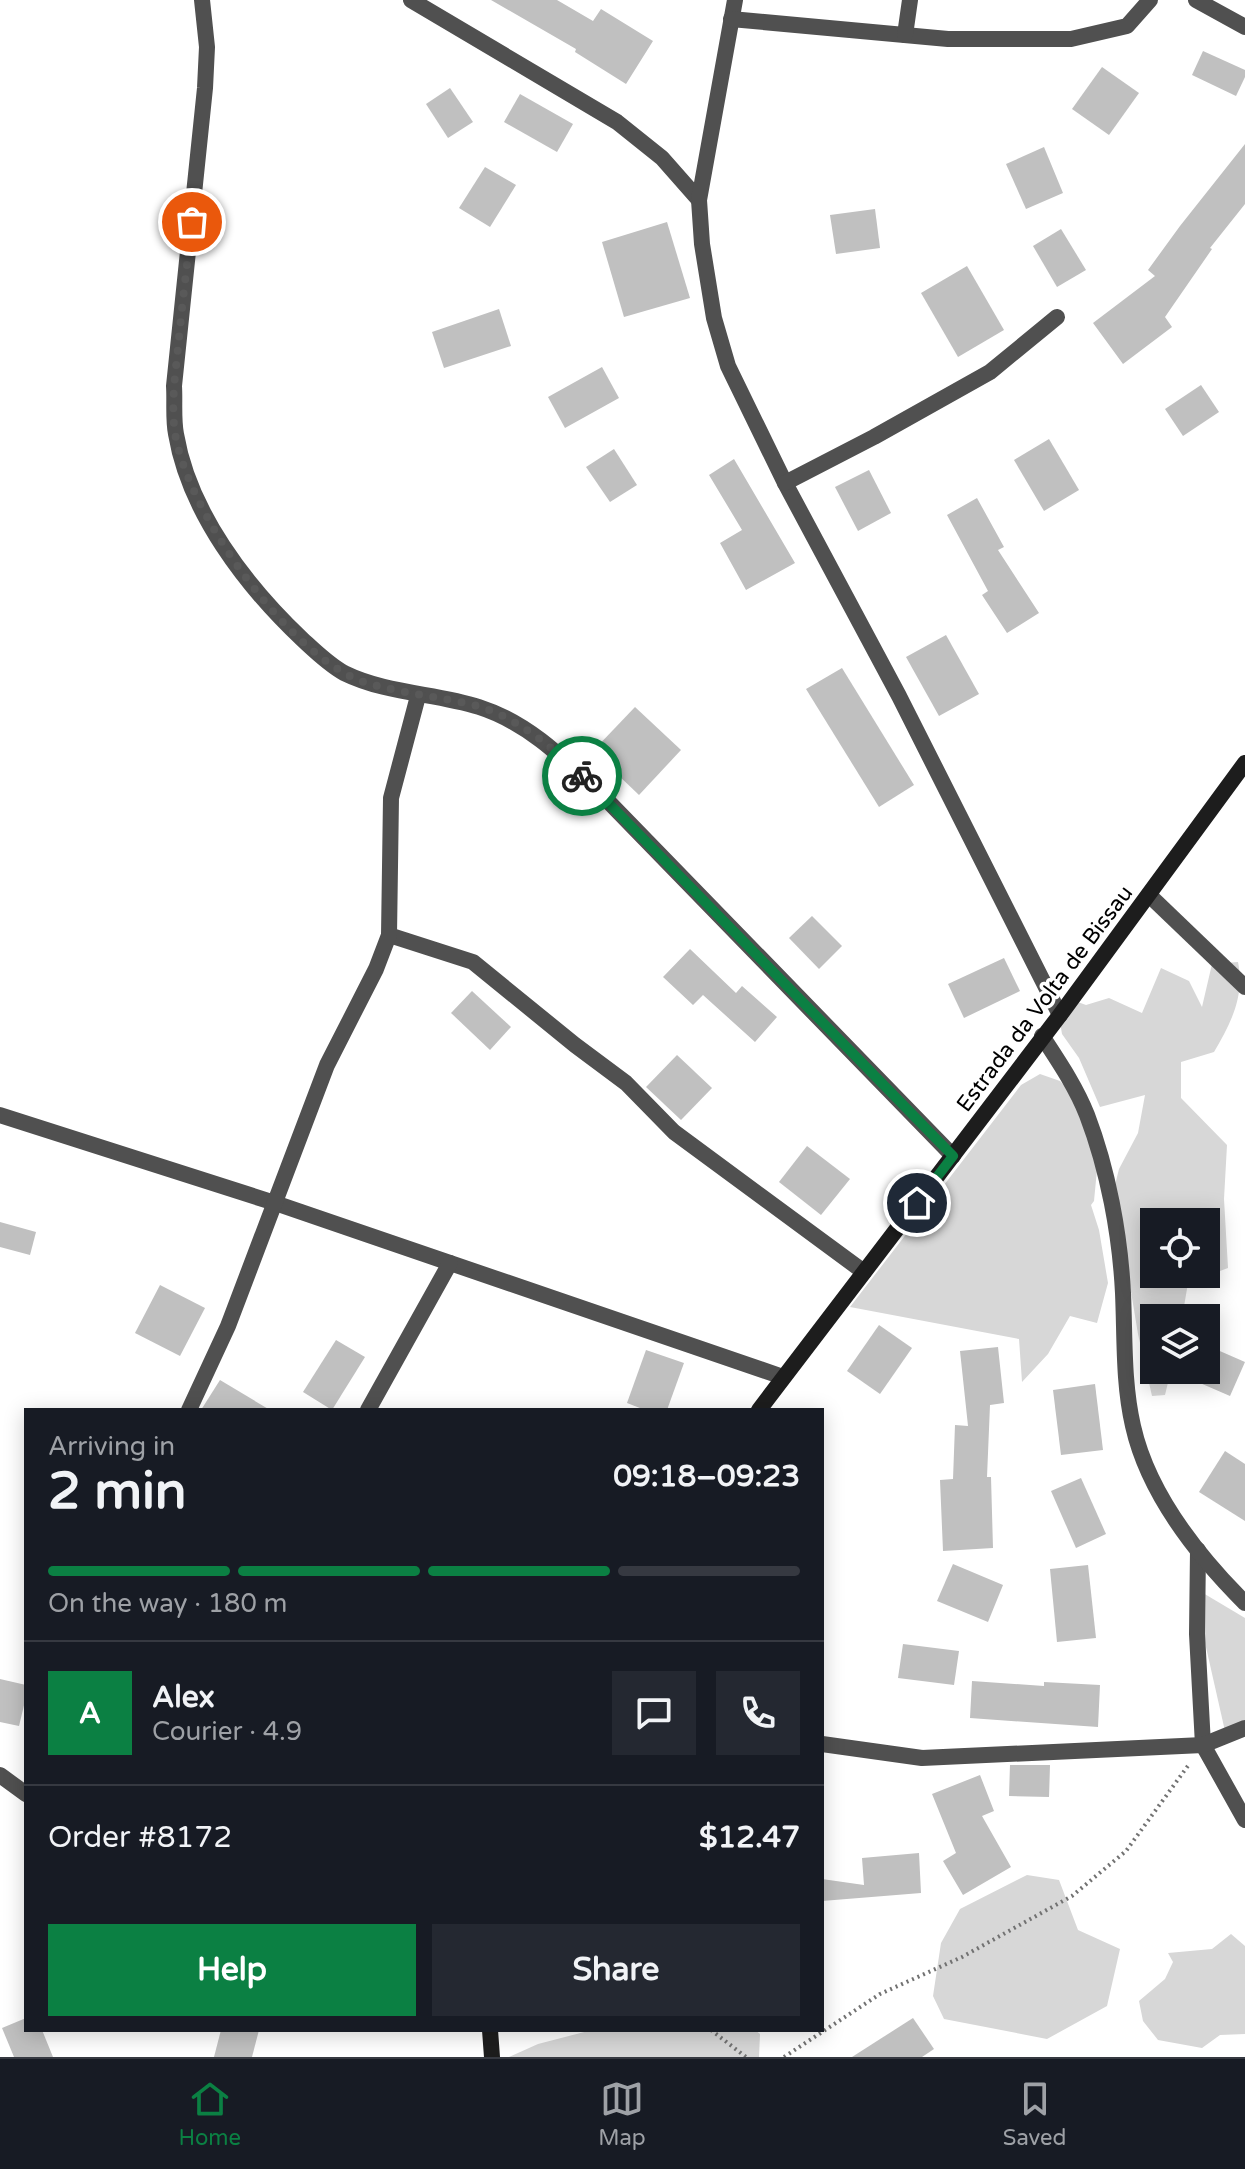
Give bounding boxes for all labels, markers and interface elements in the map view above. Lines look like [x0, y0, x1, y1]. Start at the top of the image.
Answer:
pin [158, 188, 226, 256]
icon: bag [170, 200, 214, 244]
courier [542, 736, 622, 816]
icon: bike [560, 754, 604, 798]
street label: Estrada da Volta de Bissau [951, 880, 1138, 1117]
pin [883, 1169, 951, 1237]
icon: home [895, 1181, 939, 1225]
map controls [1140, 1208, 1220, 1384]
button: locate [1140, 1208, 1220, 1288]
button: layers [1140, 1304, 1220, 1384]
text: Arriving in [48, 1431, 175, 1462]
text: 09:18–09:23 [613, 1458, 800, 1495]
text: 2 min [48, 1460, 187, 1523]
text: On the way · 180 m [48, 1588, 287, 1619]
button: chat [612, 1671, 696, 1755]
button: phone [716, 1671, 800, 1755]
text: Alex [152, 1679, 215, 1716]
text: A [79, 1695, 101, 1732]
text: Courier · 4.9 [152, 1716, 302, 1747]
text: Order #8172 [48, 1819, 232, 1856]
text: $12.47 [699, 1819, 800, 1856]
button: Help [48, 1924, 416, 2016]
button: Share [432, 1924, 800, 2016]
tab: Home [179, 2077, 241, 2151]
tab: Map [598, 2077, 646, 2151]
tab: Saved [1003, 2077, 1066, 2151]

